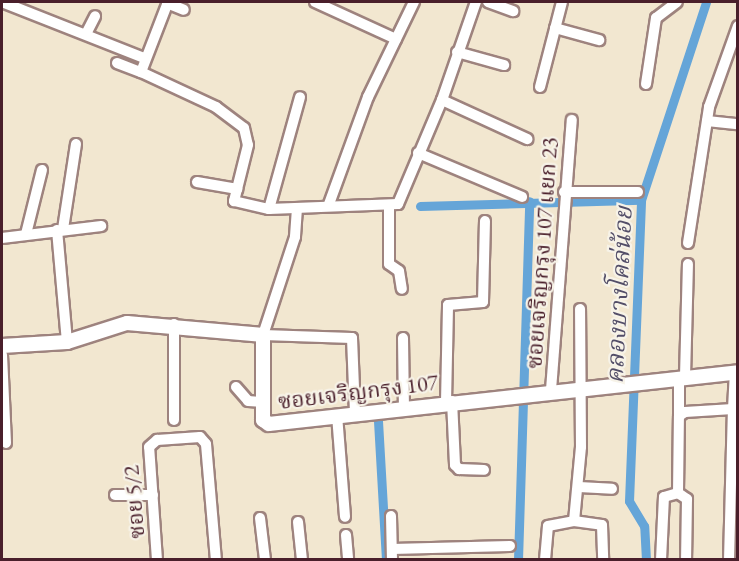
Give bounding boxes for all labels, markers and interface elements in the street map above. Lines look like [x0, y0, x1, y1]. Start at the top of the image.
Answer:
street label: ซอยเจริญกรุง 107 แยก 23 [521, 136, 563, 370]
water label: คลองบางโคล่น้อย [600, 206, 638, 384]
street label: ซอยเจริญกรุง 107 [276, 369, 440, 415]
street label: ซอย 5/2 [118, 464, 150, 540]

